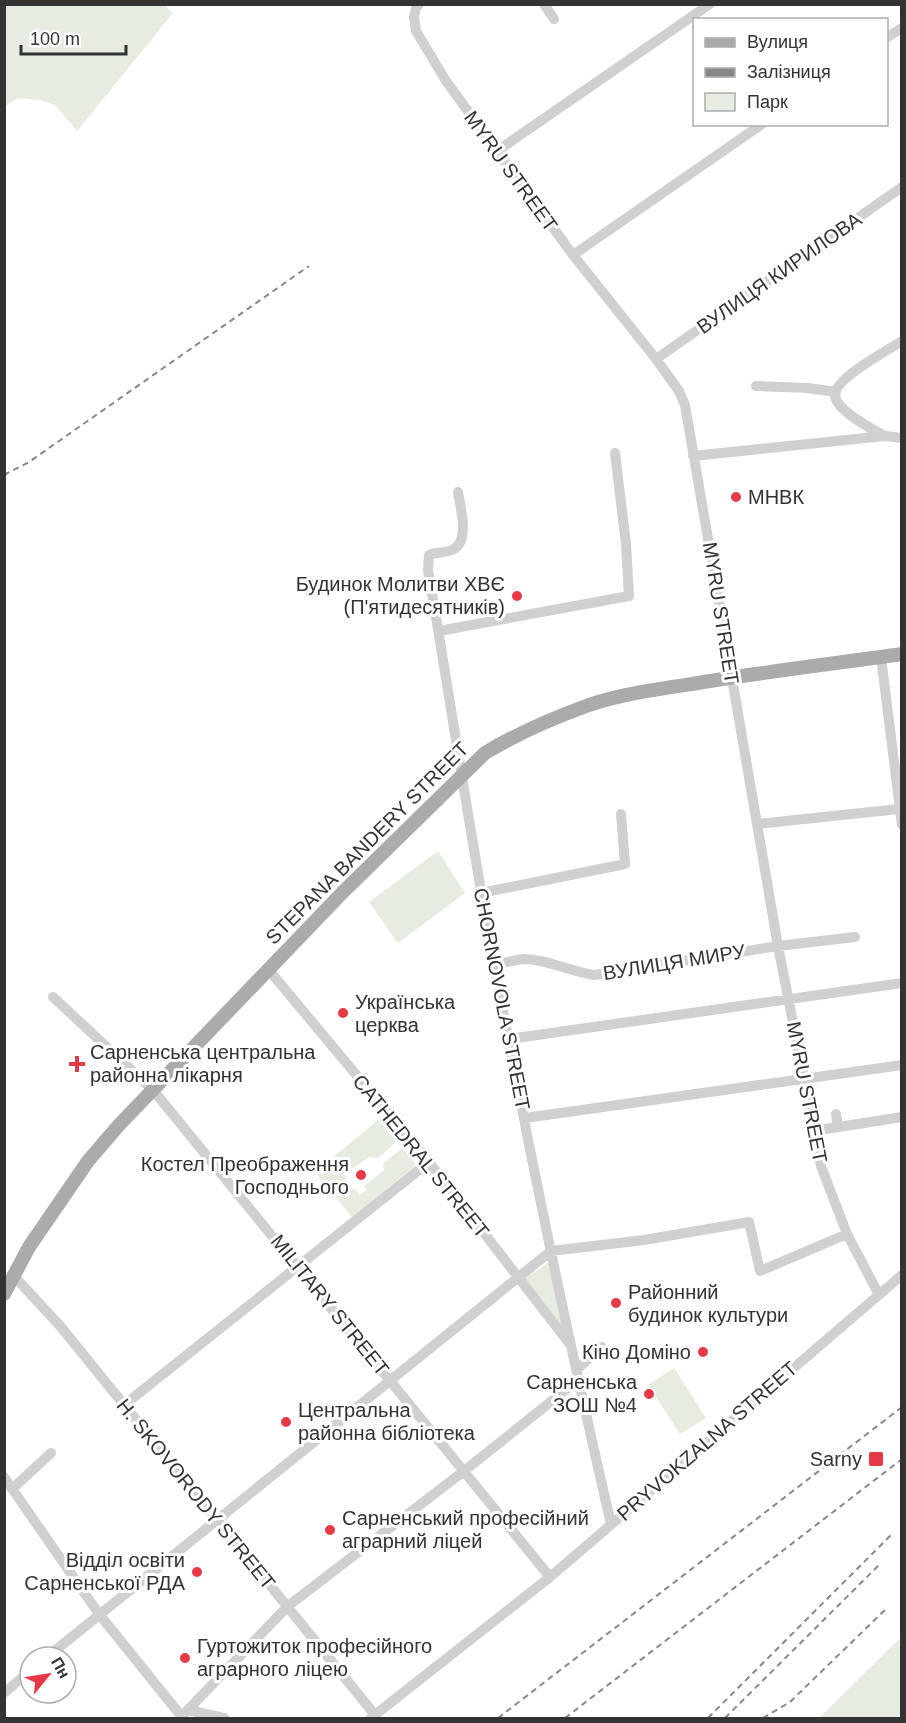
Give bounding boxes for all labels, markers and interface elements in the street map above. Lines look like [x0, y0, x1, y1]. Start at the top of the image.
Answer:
scale bar [21, 18, 126, 56]
legend [693, 18, 888, 126]
text: 100 m [30, 29, 80, 49]
text: Вулиця [747, 32, 808, 52]
text: Залізниця [747, 62, 831, 82]
text: Парк [747, 92, 788, 112]
street label: MYRU STREET [460, 107, 562, 235]
street label: ВУЛИЦЯ КИРИЛОВА [693, 208, 866, 338]
place label: МНВК [748, 486, 804, 508]
marker: МНВК [729, 490, 743, 504]
street label: MYRU STREET [699, 540, 743, 686]
place label: Будинок Молитви ХВЄ (П'ятидесятників) [296, 573, 505, 618]
marker: Будинок Молитви ХВЄ (П'ятидесятників) [510, 589, 524, 603]
street label: STEPANA BANDERY STREET [261, 737, 473, 949]
street label: CHORNOVOLA STREET [470, 886, 534, 1112]
street label: ВУЛИЦЯ МИРУ [601, 940, 747, 984]
place label: Українська церква [355, 991, 456, 1036]
marker: Українська церква [336, 1006, 350, 1020]
street label: MYRU STREET [783, 1020, 831, 1164]
place label: Сарненська центральна районна лікарня [90, 1041, 316, 1086]
marker: Сарненська центральна районна лікарня [68, 1055, 86, 1073]
street label: CATHEDRAL STREET [348, 1070, 494, 1242]
place label: Костел Преображення Господнього [141, 1153, 349, 1198]
marker: Костел Преображення Господнього [354, 1168, 368, 1182]
street label: MILITARY STREET [267, 1230, 393, 1380]
place label: Районний будинок культури [628, 1281, 788, 1326]
marker: Районний будинок культури [609, 1296, 623, 1310]
place label: Кіно Доміно [582, 1341, 691, 1363]
marker: Кіно Доміно [696, 1345, 710, 1359]
street label: PRYVOKZALNA STREET [613, 1357, 801, 1525]
place label: Сарненська ЗОШ №4 [526, 1371, 638, 1416]
marker: Сарненська ЗОШ №4 [642, 1387, 656, 1401]
street label: H. SKOVORODY STREET [112, 1394, 280, 1594]
place label: Центральна районна бібліотека [298, 1399, 476, 1444]
marker: Центральна районна бібліотека [279, 1415, 293, 1429]
place label: Sarny [810, 1448, 862, 1470]
marker: Sarny [867, 1450, 885, 1468]
place label: Сарненський професійний аграрний ліцей [342, 1507, 589, 1552]
marker: Сарненський професійний аграрний ліцей [323, 1523, 337, 1537]
place label: Відділ освіти Сарненської РДА [24, 1549, 186, 1594]
marker: Відділ освіти Сарненської РДА [190, 1565, 204, 1579]
place label: Гуртожиток професійного аграрного ліцею [197, 1635, 432, 1680]
north arrow [18, 1645, 78, 1705]
marker: Гуртожиток професійного аграрного ліцею [178, 1651, 192, 1665]
text: Пн [48, 1654, 73, 1681]

